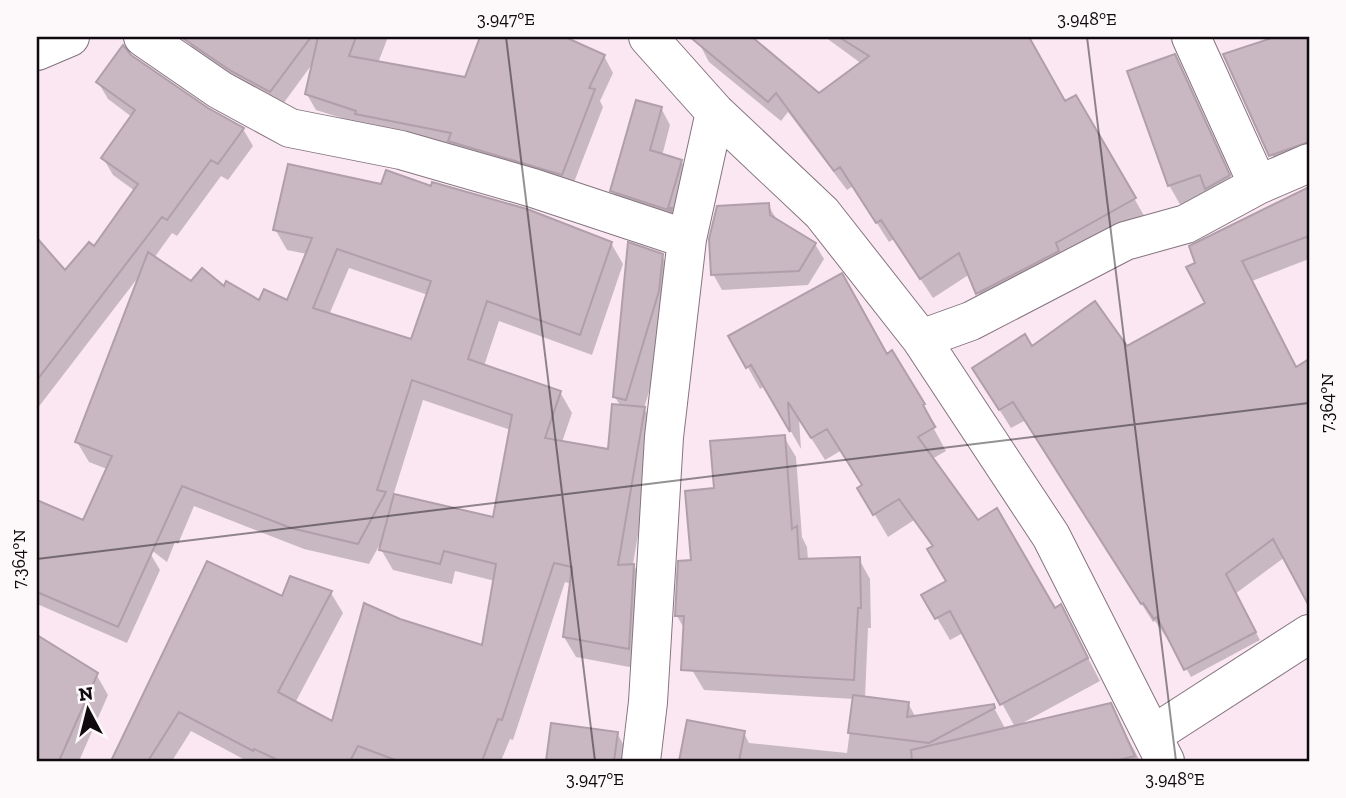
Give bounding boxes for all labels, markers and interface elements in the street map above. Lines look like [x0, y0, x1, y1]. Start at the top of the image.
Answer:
text: 3.947°E [477, 8, 535, 30]
text: 3.948°E [1057, 8, 1117, 30]
text: 7.364°N [1316, 373, 1338, 433]
text: 7.364°N [8, 529, 30, 589]
north arrow [52, 676, 122, 746]
text: N [77, 681, 95, 706]
text: 3.947°E [566, 768, 624, 790]
text: 3.948°E [1145, 768, 1205, 790]

